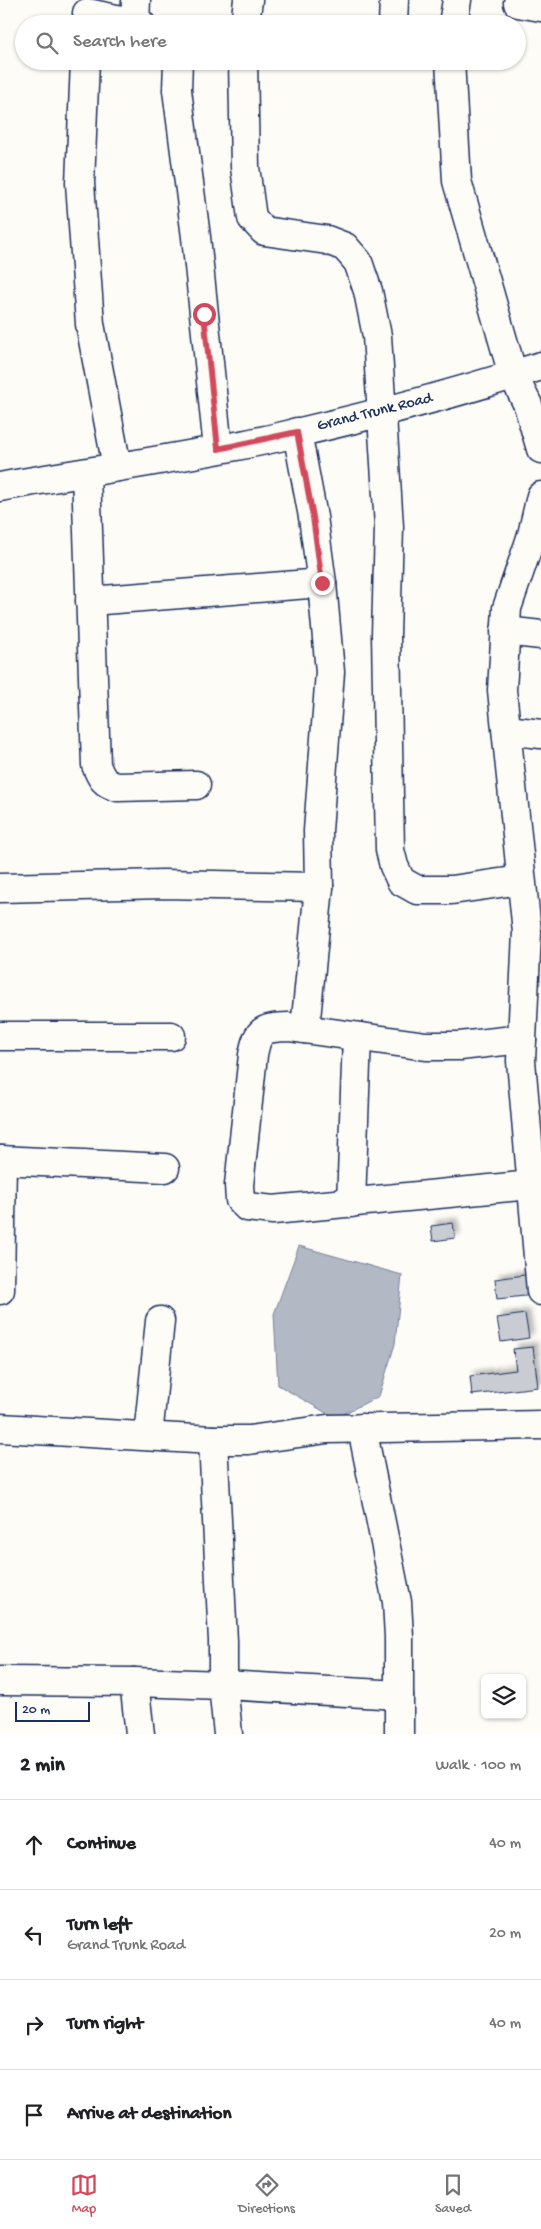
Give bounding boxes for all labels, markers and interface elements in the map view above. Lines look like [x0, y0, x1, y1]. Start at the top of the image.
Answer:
search box [15, 15, 526, 70]
icon: search [33, 29, 61, 57]
text: Search here [73, 31, 167, 54]
route start [193, 303, 216, 326]
street label: Grand Trunk Road [315, 389, 436, 437]
route end [311, 572, 334, 595]
map controls [481, 1674, 526, 1719]
button: layers [481, 1674, 526, 1719]
scale bar [15, 1699, 90, 1722]
text: 20 m [22, 1702, 50, 1719]
text: 2 min [20, 1754, 65, 1779]
text: Walk · 100 m [435, 1757, 521, 1776]
icon: ahead [20, 1831, 48, 1859]
text: Continue [67, 1833, 136, 1856]
text: 40 m [489, 1835, 521, 1854]
text: Turn left [67, 1914, 131, 1937]
icon: left [20, 1921, 48, 1949]
text: 20 m [489, 1925, 521, 1944]
text: Grand Trunk Road [67, 1937, 185, 1956]
icon: right [20, 2011, 48, 2039]
text: Turn right [67, 2013, 143, 2036]
text: 40 m [489, 2015, 521, 2034]
icon: arrive [20, 2101, 48, 2129]
text: Arrive at destination [67, 2103, 231, 2126]
tab: Map [70, 2171, 98, 2218]
tab: Directions [238, 2171, 295, 2218]
tab: Saved [435, 2171, 471, 2218]

